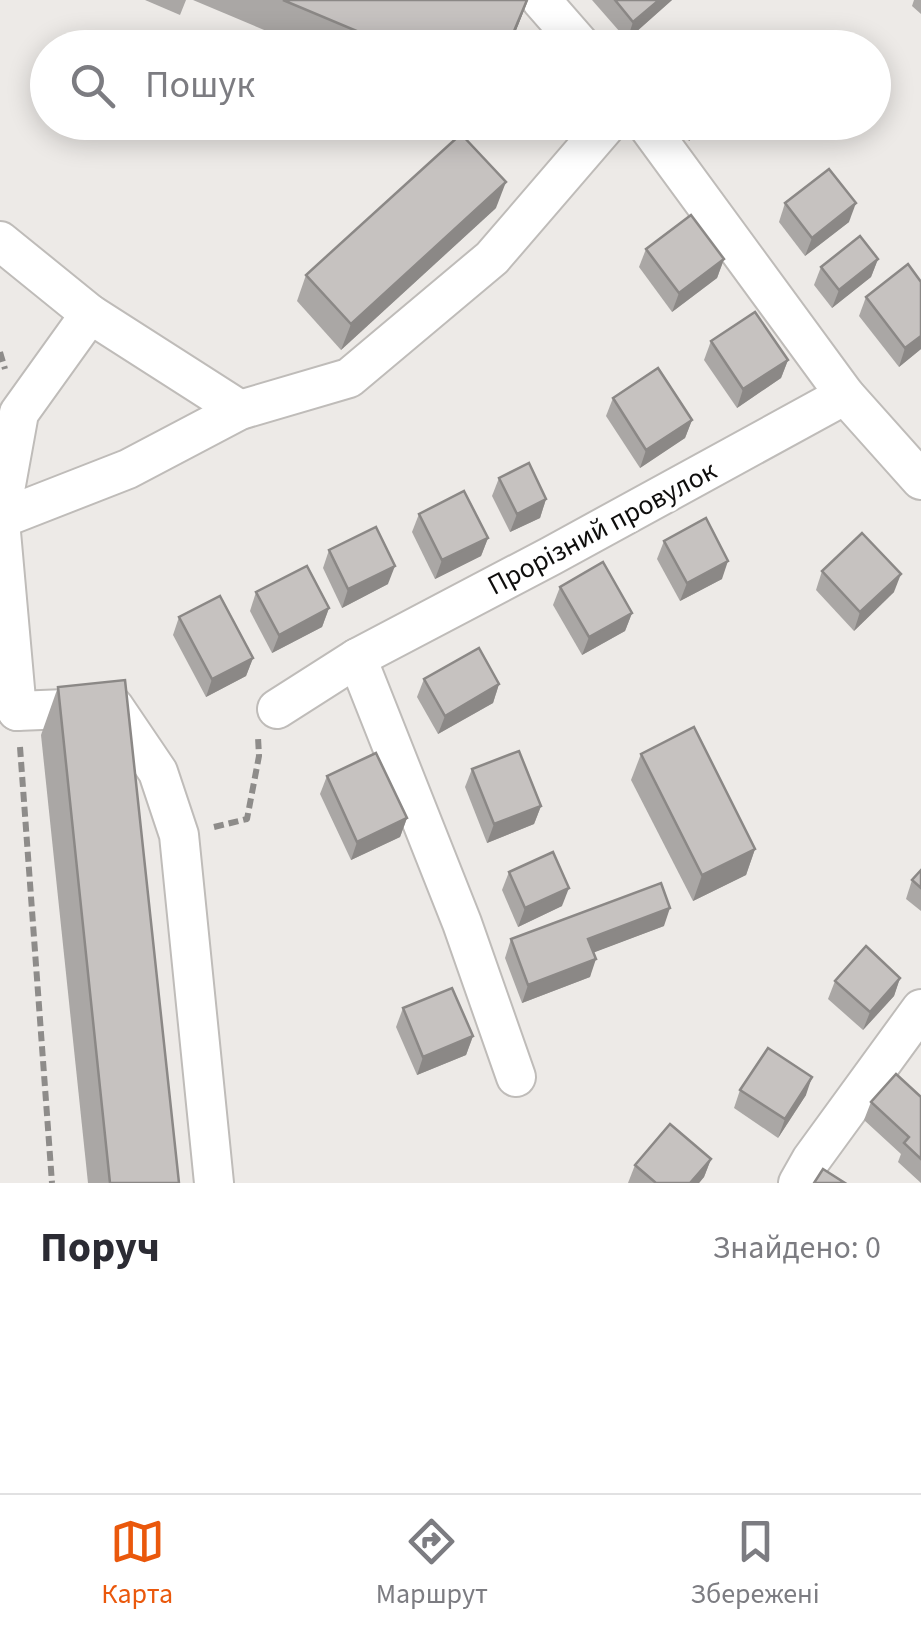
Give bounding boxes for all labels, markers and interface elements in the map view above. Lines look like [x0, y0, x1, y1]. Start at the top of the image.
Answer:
search box [30, 30, 891, 140]
icon: search [65, 58, 120, 113]
text: Пошук [145, 58, 255, 112]
street label: Прорізний провулок [480, 451, 724, 605]
text: Поруч [40, 1218, 160, 1278]
text: Знайдено: 0 [713, 1225, 881, 1271]
tab: Карта [101, 1514, 173, 1614]
tab: Маршрут [376, 1514, 488, 1614]
tab: Збережені [691, 1514, 820, 1614]

